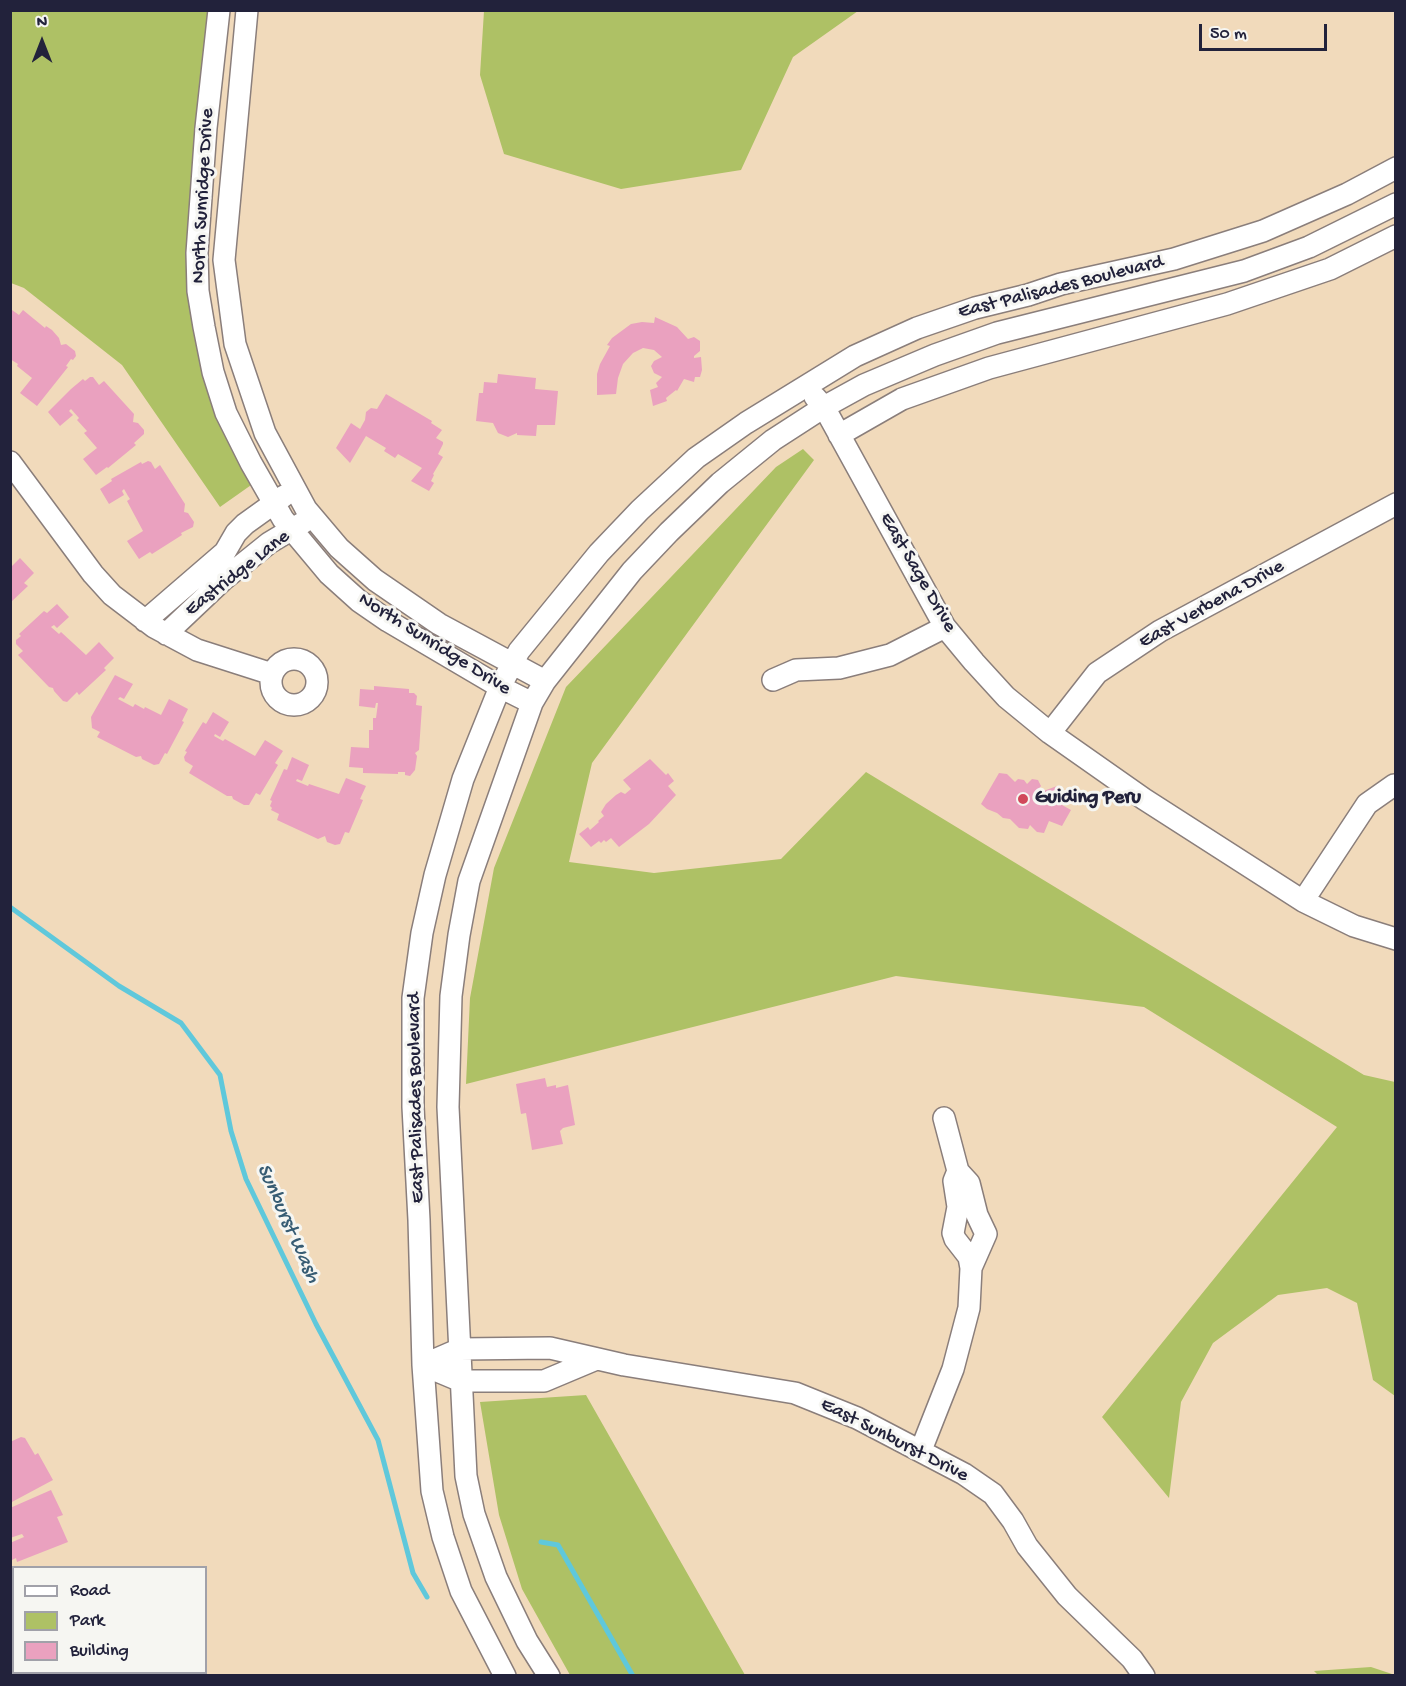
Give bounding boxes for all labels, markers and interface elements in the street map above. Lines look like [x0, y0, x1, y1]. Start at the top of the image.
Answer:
north arrow [12, 12, 72, 72]
scale bar [1202, 12, 1330, 50]
text: N [37, 14, 47, 33]
text: 50 m [1210, 24, 1247, 45]
street label: North Sunridge Drive [187, 108, 221, 284]
street label: East Palisades Boulevard [956, 251, 1166, 325]
street label: East Sage Drive [873, 509, 961, 637]
street label: Eastridge Lane [181, 525, 295, 623]
street label: East Verbena Drive [1135, 555, 1289, 655]
street label: North Sunridge Drive [353, 588, 515, 702]
place label: Guiding Peru [1035, 787, 1141, 811]
marker: Guiding Peru [1016, 792, 1030, 806]
street label: East Palisades Boulevard [403, 992, 431, 1204]
water label: Sunburst Wash [250, 1161, 324, 1287]
street label: East Sunburst Drive [816, 1393, 972, 1489]
legend [12, 1566, 207, 1674]
text: Road [70, 1581, 109, 1602]
text: Park [70, 1611, 104, 1632]
text: Building [70, 1641, 129, 1662]

